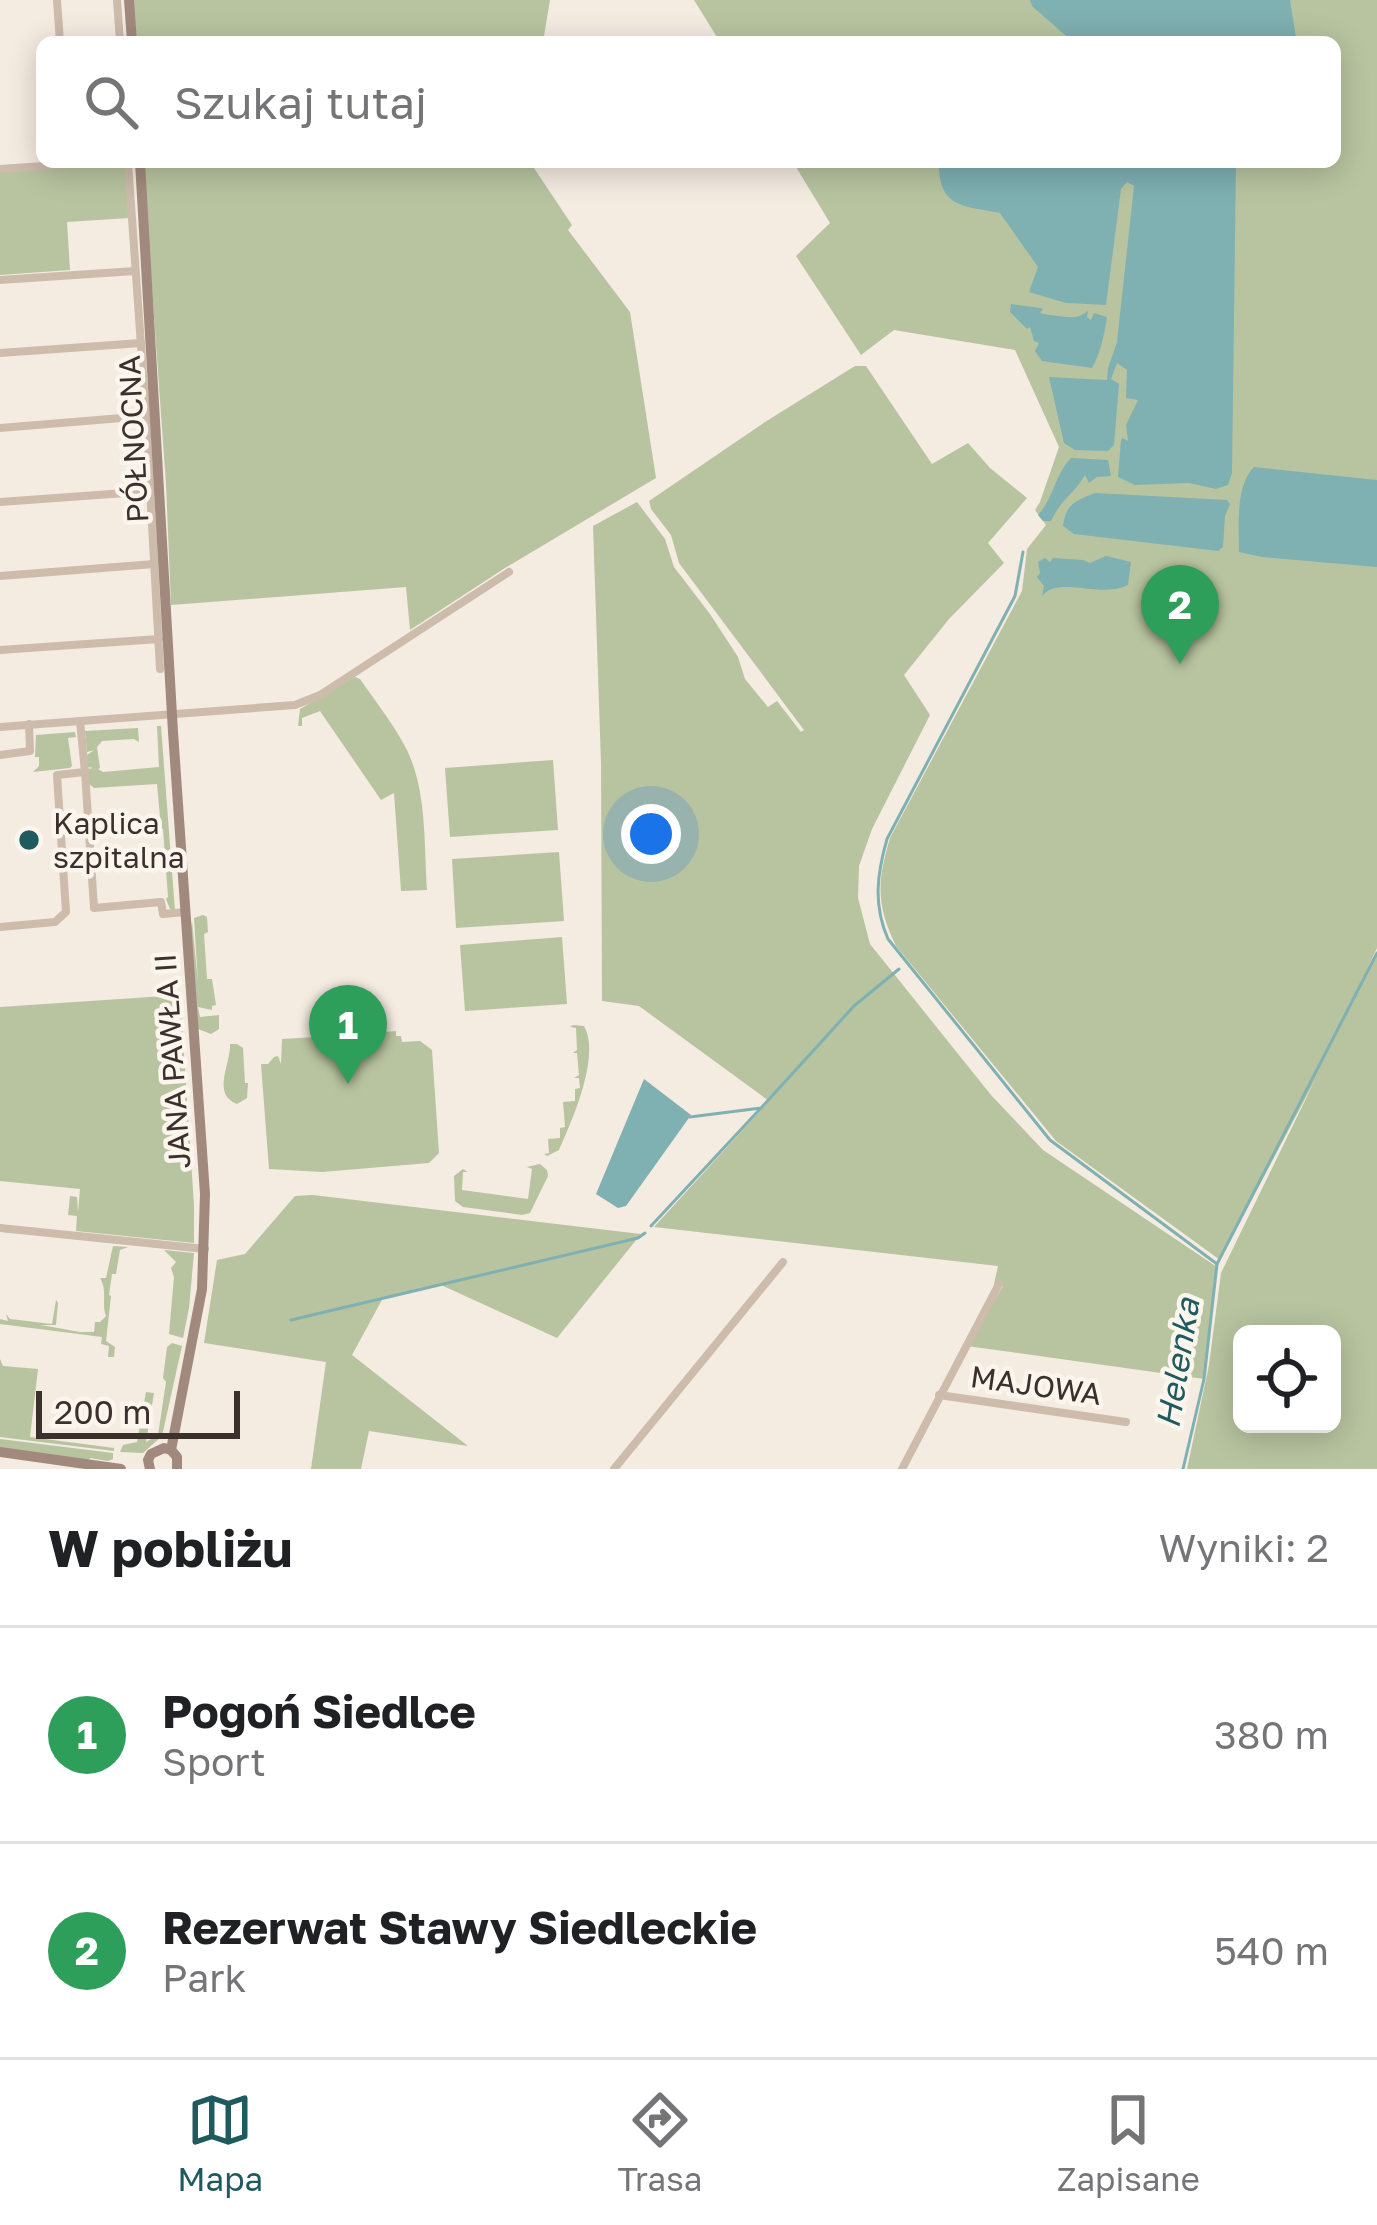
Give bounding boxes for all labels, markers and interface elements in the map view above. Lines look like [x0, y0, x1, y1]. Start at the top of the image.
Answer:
search box [36, 36, 1341, 168]
icon: search [78, 69, 144, 135]
text: Szukaj tutaj [174, 75, 427, 129]
street label: PÓŁNOCNA [111, 354, 155, 524]
pin: 2 [1141, 565, 1219, 664]
your location [621, 804, 681, 864]
place label: Kaplica szpitalna [53, 805, 185, 875]
marker: Kaplica szpitalna [16, 827, 42, 853]
street label: JANA PAWŁA II [147, 952, 197, 1170]
pin: 1 [309, 985, 387, 1084]
water label: Helenka [1148, 1294, 1207, 1431]
map controls [1233, 1325, 1341, 1433]
button: locate [1233, 1325, 1341, 1433]
street label: MAJOWA [968, 1358, 1104, 1412]
scale bar [36, 1385, 240, 1438]
text: 200 m [54, 1392, 152, 1431]
text: W pobliżu [48, 1517, 293, 1578]
text: Wyniki: 2 [1159, 1524, 1329, 1571]
text: Pogoń Siedlce [162, 1684, 476, 1738]
text: 1 [77, 1711, 97, 1758]
text: 380 m [1214, 1711, 1329, 1758]
text: Sport [162, 1738, 266, 1785]
text: Rezerwat Stawy Siedleckie [162, 1900, 757, 1954]
text: 2 [75, 1927, 99, 1974]
text: 540 m [1214, 1927, 1329, 1974]
text: Park [162, 1954, 246, 2001]
tab: Mapa [177, 2087, 263, 2198]
tab: Trasa [617, 2087, 702, 2198]
tab: Zapisane [1057, 2087, 1200, 2198]

